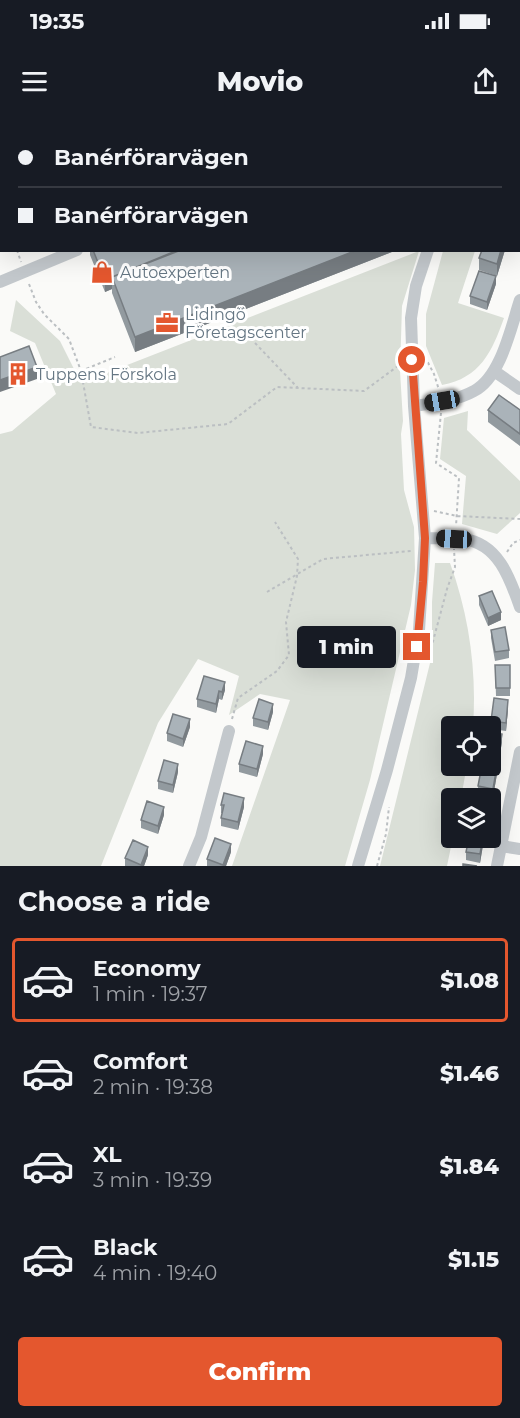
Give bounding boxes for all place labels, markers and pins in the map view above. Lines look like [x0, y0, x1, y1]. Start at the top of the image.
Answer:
shop icon: Autoexperten [89, 259, 115, 285]
place label: Autoexperten [120, 263, 230, 282]
place label: Lidingö Företagscenter [185, 305, 307, 342]
office icon: Lidingö Företagscenter [154, 310, 180, 336]
building icon: Tuppens Förskola [5, 361, 31, 387]
place label: Tuppens Förskola [36, 365, 177, 384]

